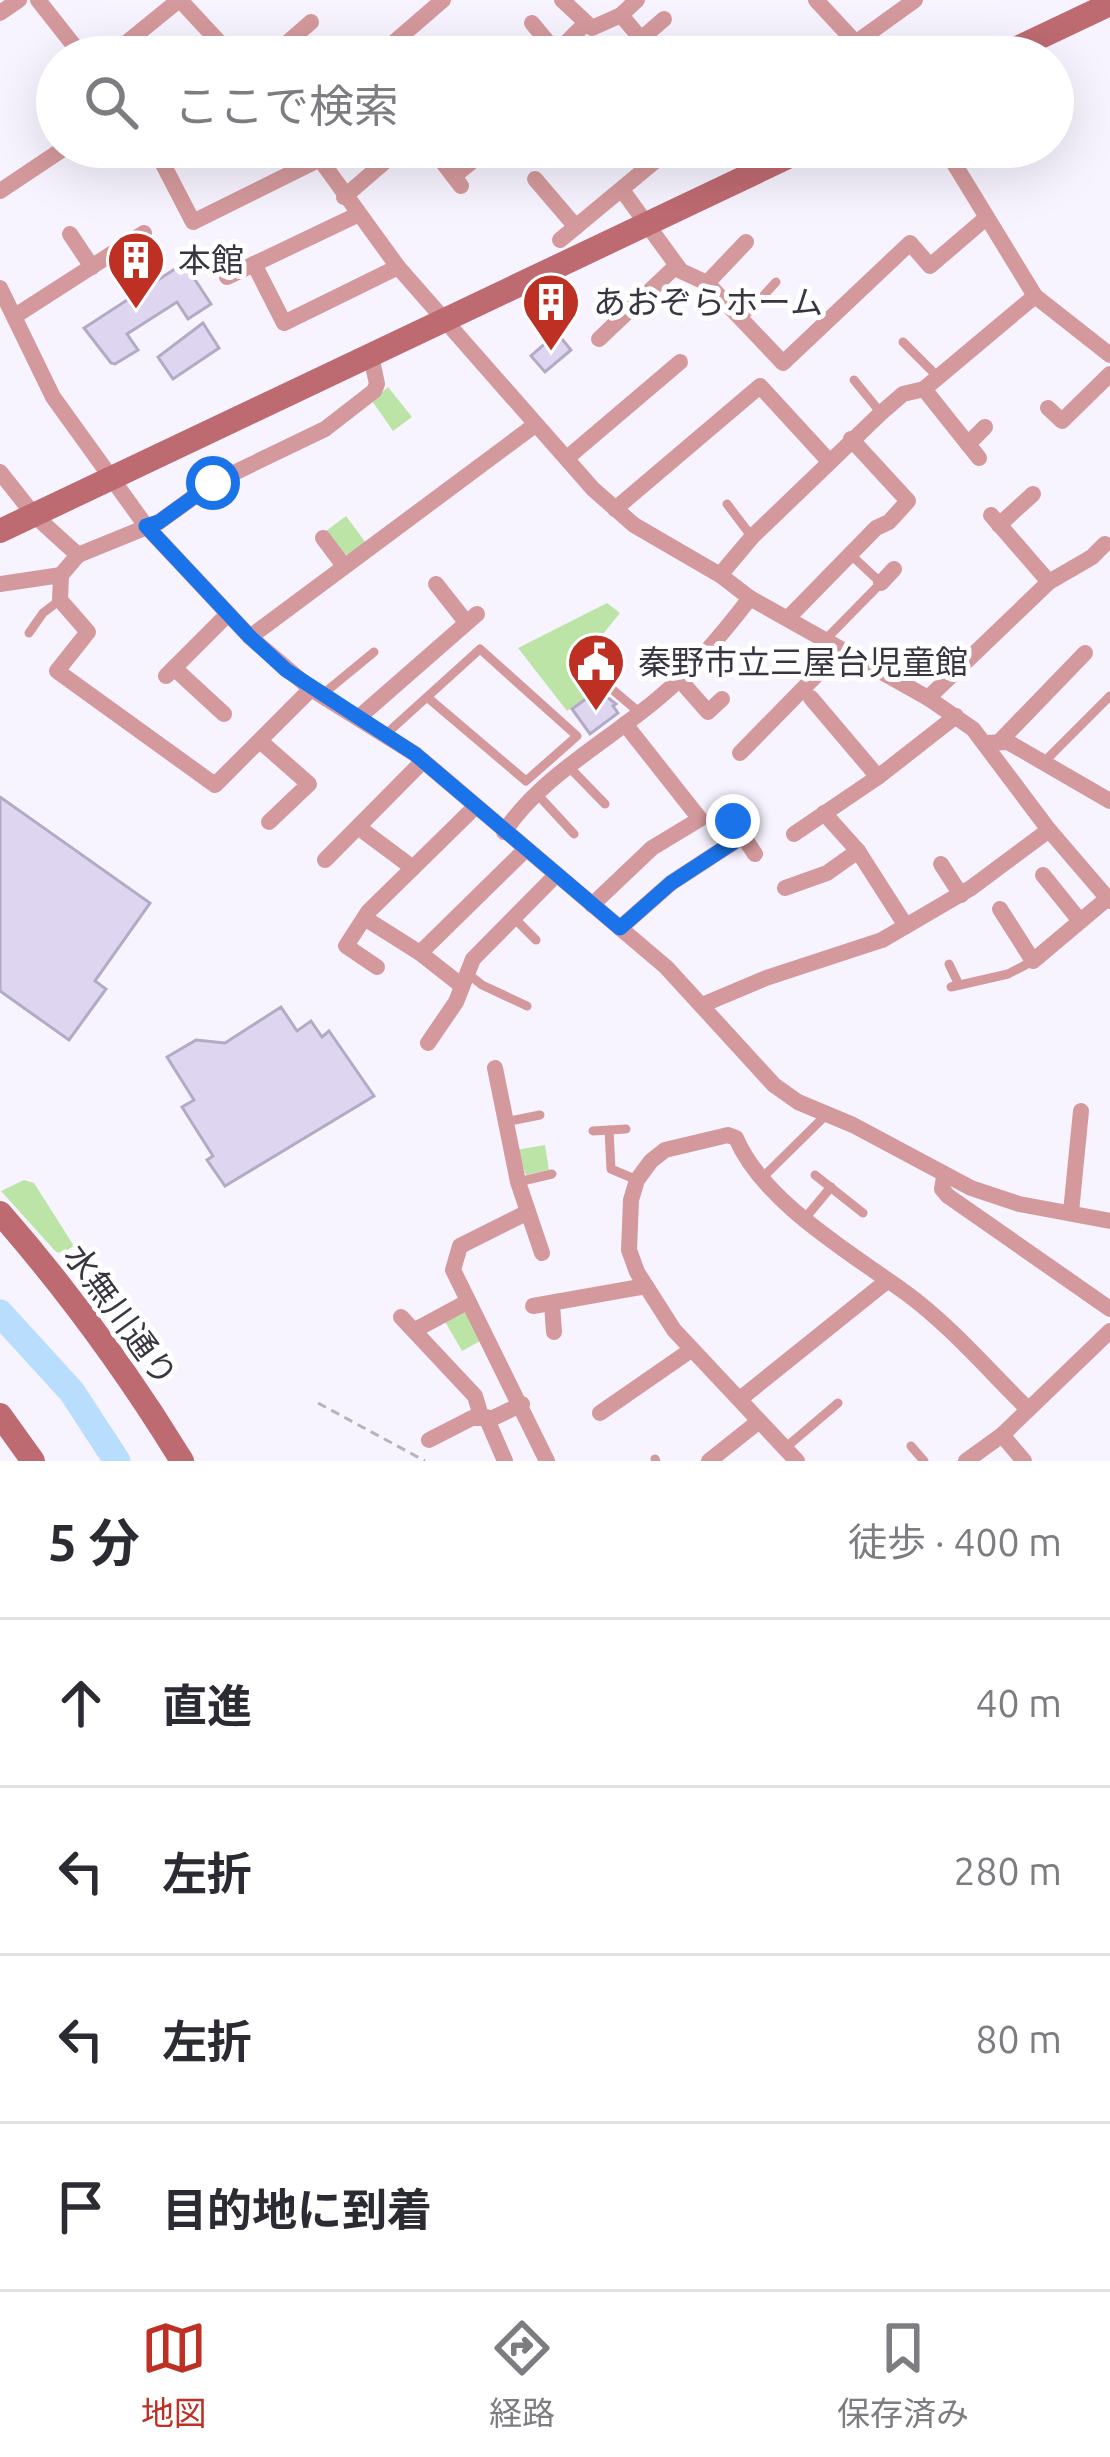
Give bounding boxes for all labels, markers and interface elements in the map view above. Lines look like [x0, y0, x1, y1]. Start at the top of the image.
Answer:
search box [36, 36, 1074, 168]
icon: search [78, 69, 144, 135]
text: ここで検索 [174, 80, 399, 131]
building icon: 本館 [105, 229, 167, 311]
place label: 本館 [178, 241, 244, 278]
building icon: あおぞらホーム [520, 271, 582, 353]
place label: あおぞらホーム [593, 283, 823, 320]
route start [186, 456, 240, 510]
public building icon: 秦野市立三屋台児童館 [565, 631, 627, 713]
place label: 秦野市立三屋台児童館 [638, 643, 968, 680]
route end [706, 794, 760, 848]
street label: 水無川通り [58, 1237, 185, 1392]
text: 5 分 [48, 1513, 140, 1571]
text: 徒歩 · 400 m [848, 1520, 1062, 1563]
icon: ahead [48, 1670, 114, 1736]
text: 直進 [162, 1680, 252, 1731]
text: 40 m [975, 1681, 1062, 1724]
icon: left [48, 1838, 114, 1904]
text: 左折 [162, 1848, 252, 1899]
text: 280 m [953, 1849, 1062, 1892]
icon: left [48, 2006, 114, 2072]
text: 左折 [162, 2016, 252, 2067]
text: 80 m [975, 2017, 1062, 2060]
icon: arrive [48, 2174, 114, 2240]
text: 目的地に到着 [162, 2184, 432, 2235]
tab: 地図 [141, 2315, 207, 2435]
tab: 経路 [489, 2315, 555, 2435]
tab: 保存済み [837, 2315, 969, 2435]

